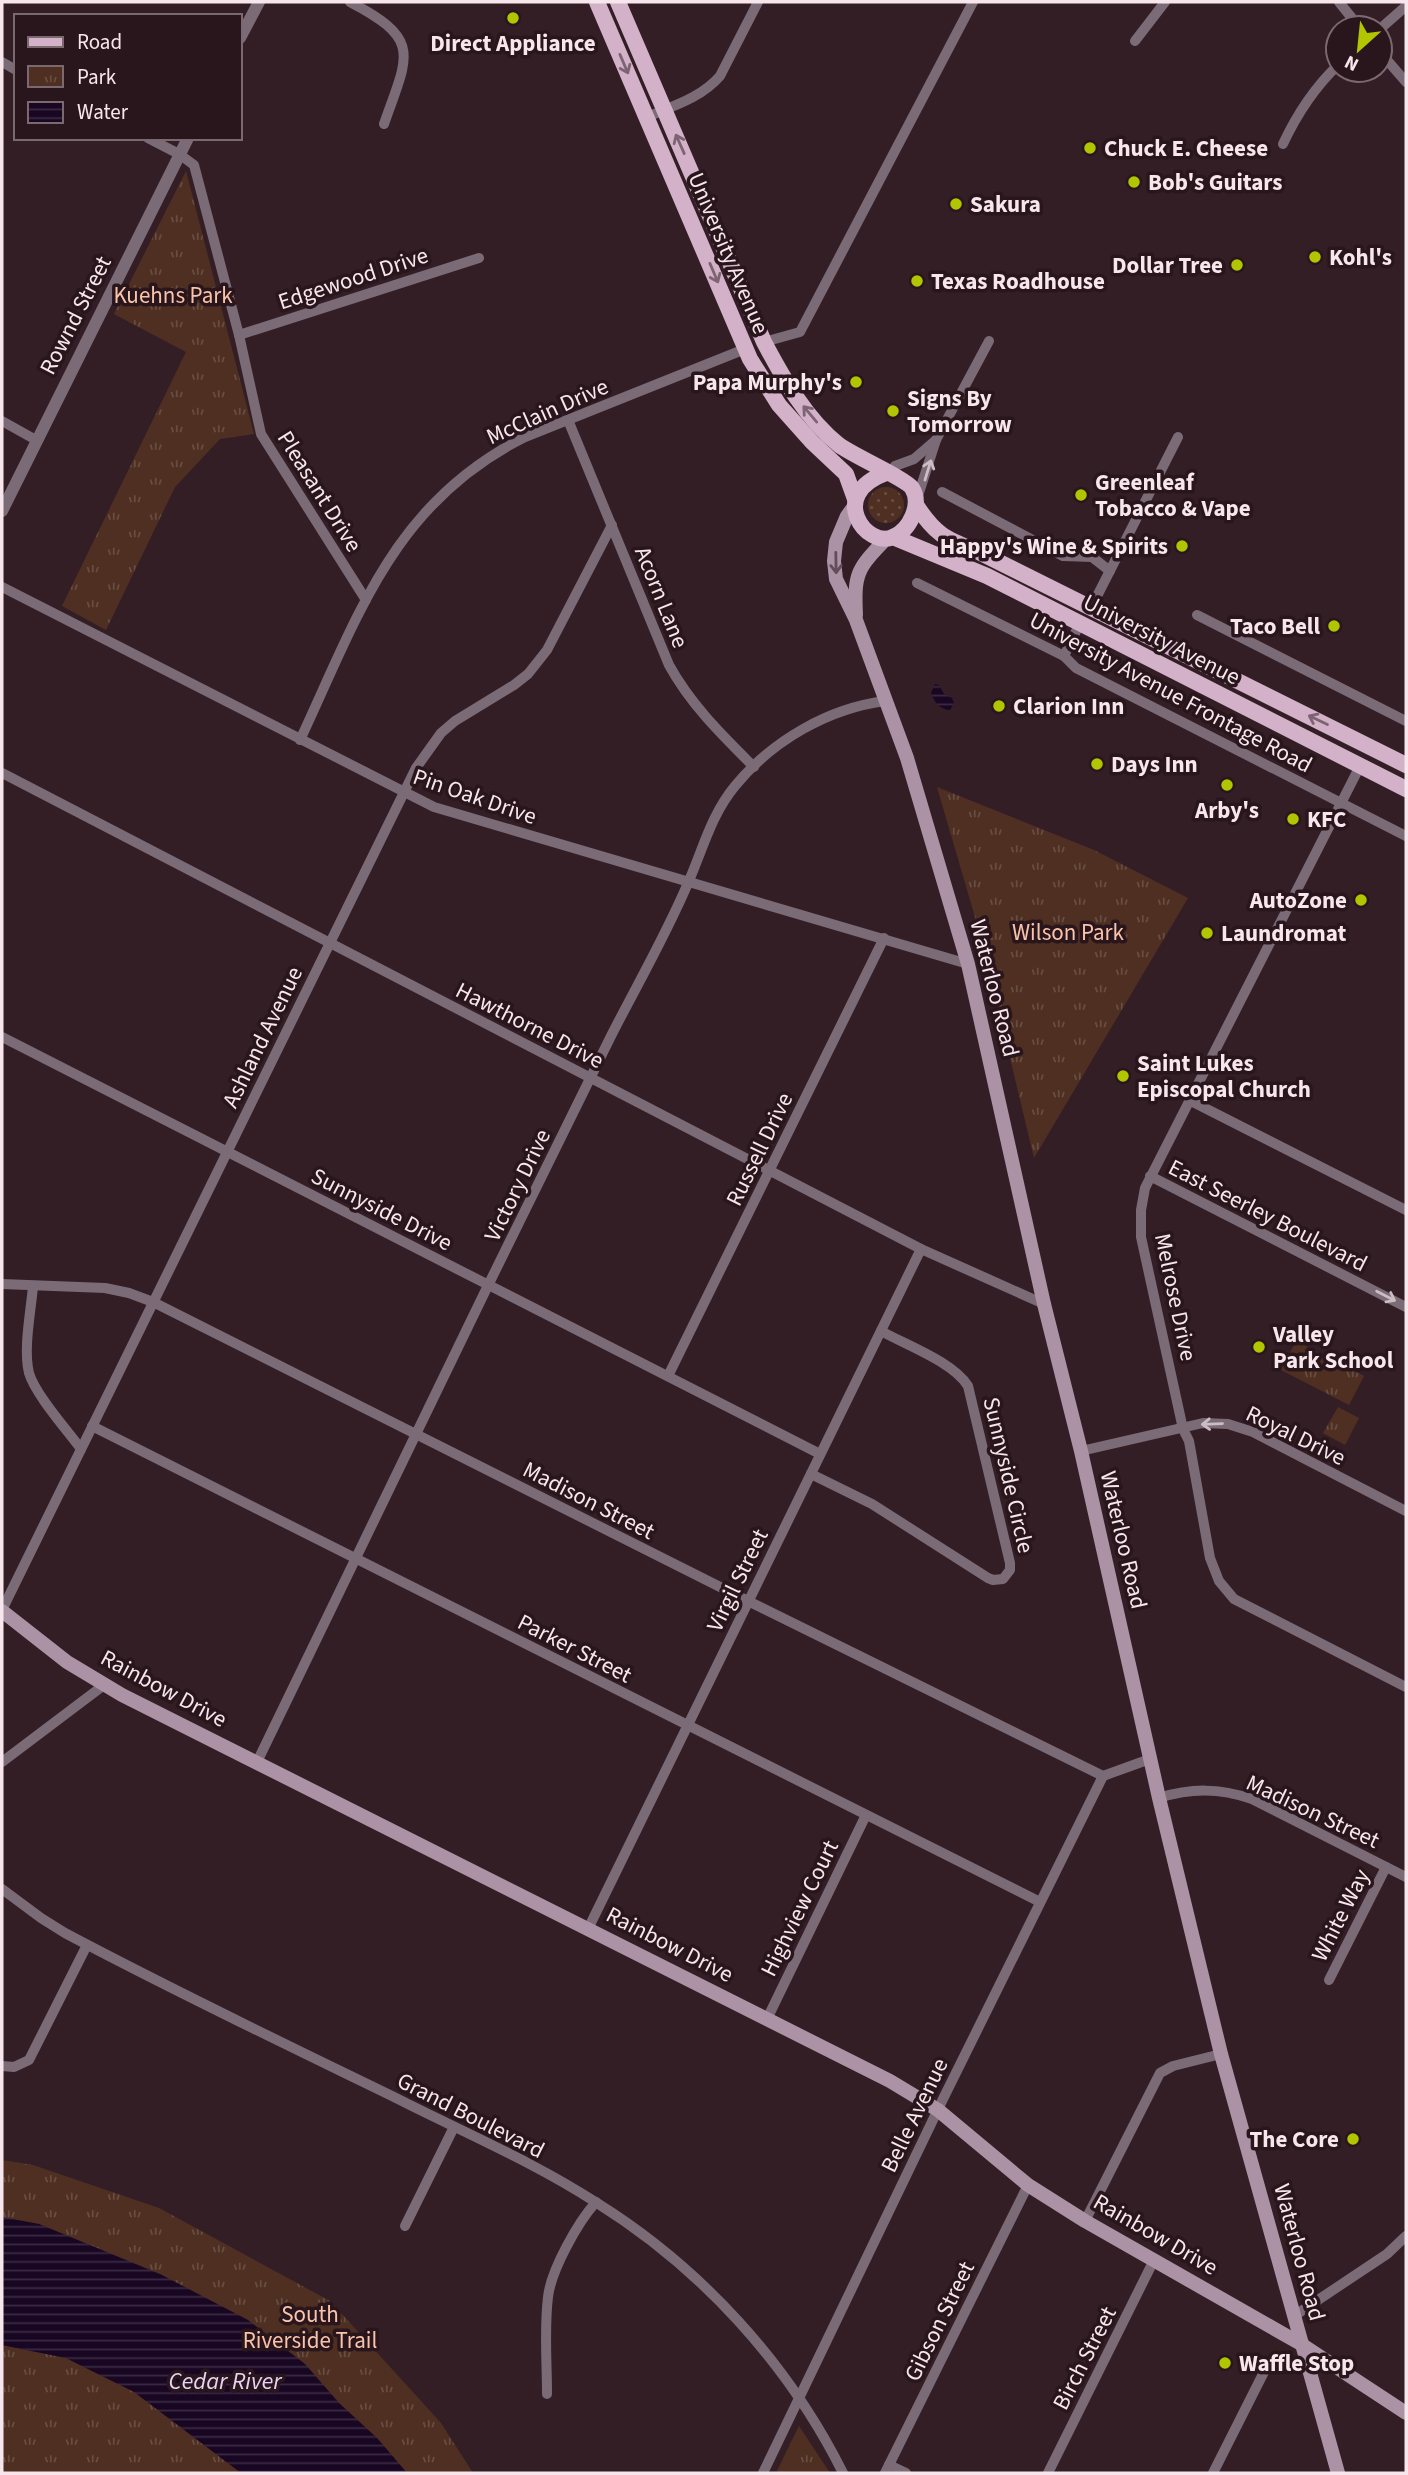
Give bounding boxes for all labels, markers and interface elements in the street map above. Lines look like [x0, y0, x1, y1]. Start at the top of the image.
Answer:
marker: Direct Appliance [505, 10, 521, 26]
legend [14, 14, 242, 140]
north arrow [1324, 14, 1394, 84]
text: Road [77, 27, 122, 57]
place label: Direct Appliance [430, 27, 596, 60]
text: N [1340, 48, 1364, 78]
one-way arrow [618, 53, 631, 75]
text: Park [77, 62, 117, 92]
text: Water [77, 97, 129, 127]
place label: Chuck E. Cheese [1104, 132, 1268, 165]
one-way arrow [673, 134, 686, 156]
marker: Chuck E. Cheese [1082, 140, 1098, 156]
place label: Bob's Guitars [1148, 166, 1282, 199]
street label: University Avenue [680, 167, 777, 339]
marker: Bob's Guitars [1126, 174, 1142, 190]
place label: Sakura [970, 188, 1041, 221]
marker: Sakura [948, 196, 964, 212]
street label: Edgewood Drive [274, 239, 432, 318]
place label: Kohl's [1329, 241, 1392, 274]
place label: Dollar Tree [1112, 249, 1223, 282]
marker: Kohl's [1307, 249, 1323, 265]
street label: Rownd Street [31, 250, 120, 380]
marker: Dollar Tree [1229, 257, 1245, 273]
one-way arrow [708, 262, 721, 284]
place label: Texas Roadhouse [931, 265, 1105, 298]
marker: Texas Roadhouse [909, 273, 925, 289]
park label: Kuehns Park [113, 279, 233, 312]
place label: Papa Murphy's [693, 366, 842, 399]
street label: McClain Drive [481, 370, 614, 453]
marker: Papa Murphy's [848, 374, 864, 390]
place label: Signs By Tomorrow [907, 382, 1012, 441]
marker: Signs By Tomorrow [885, 403, 901, 419]
one-way arrow [803, 406, 818, 424]
street label: Pleasant Drive [269, 424, 370, 558]
one-way arrow [922, 459, 935, 481]
place label: Greenleaf Tobacco & Vape [1095, 466, 1251, 525]
marker: Greenleaf Tobacco & Vape [1073, 487, 1089, 503]
place label: Happy's Wine & Spirits [940, 530, 1168, 563]
marker: Happy's Wine & Spirits [1174, 538, 1190, 554]
street label: Acorn Lane [626, 541, 697, 653]
one-way arrow [829, 551, 842, 574]
street label: University Avenue [1078, 586, 1246, 693]
street label: University Avenue Frontage Road [1023, 604, 1318, 781]
place label: Taco Bell [1230, 610, 1320, 643]
marker: Taco Bell [1326, 618, 1342, 634]
place label: Clarion Inn [1013, 690, 1124, 723]
marker: Clarion Inn [991, 698, 1007, 714]
one-way arrow [1308, 713, 1329, 727]
place label: Days Inn [1111, 748, 1198, 781]
marker: Days Inn [1089, 756, 1105, 772]
street label: Pin Oak Drive [409, 760, 541, 833]
marker: Arby's [1219, 777, 1235, 793]
place label: Arby's [1194, 794, 1259, 827]
place label: KFC [1307, 803, 1346, 836]
marker: KFC [1285, 811, 1301, 827]
place label: AutoZone [1249, 884, 1347, 917]
marker: AutoZone [1353, 892, 1369, 908]
street label: Waterloo Road [961, 916, 1028, 1060]
park label: Wilson Park [1012, 916, 1125, 949]
place label: Laundromat [1221, 917, 1347, 950]
marker: Laundromat [1199, 925, 1215, 941]
street label: Ashland Avenue [214, 961, 311, 1113]
street label: Hawthorne Drive [450, 974, 610, 1077]
place label: Saint Lukes Episcopal Church [1137, 1047, 1311, 1106]
marker: Saint Lukes Episcopal Church [1115, 1068, 1131, 1084]
street label: Russell Drive [718, 1087, 801, 1211]
street label: Victory Drive [476, 1123, 559, 1247]
street label: East Seerley Boulevard [1163, 1151, 1373, 1280]
street label: Sunnyside Drive [305, 1160, 458, 1259]
street label: Melrose Drive [1146, 1230, 1205, 1364]
one-way arrow [1375, 1290, 1395, 1304]
place label: Valley Park School [1272, 1318, 1394, 1377]
marker: Valley Park School [1251, 1339, 1267, 1355]
street label: Sunnyside Circle [975, 1394, 1042, 1556]
street label: Royal Drive [1240, 1397, 1351, 1474]
one-way arrow [1200, 1417, 1223, 1430]
street label: Madison Street [517, 1453, 660, 1548]
street label: Waterloo Road [1092, 1468, 1155, 1612]
street label: Virgil Street [698, 1523, 777, 1637]
street label: Parker Street [512, 1606, 638, 1691]
street label: Rainbow Drive [95, 1641, 233, 1736]
street label: Madison Street [1241, 1766, 1385, 1857]
street label: Highview Court [752, 1834, 847, 1982]
street label: White Way [1303, 1863, 1378, 1967]
street label: Rainbow Drive [600, 1898, 739, 1991]
street label: Belle Avenue [873, 2052, 956, 2178]
street label: Grand Boulevard [391, 2064, 550, 2167]
place label: The Core [1250, 2123, 1339, 2156]
marker: The Core [1345, 2131, 1361, 2147]
street label: Waterloo Road [1265, 2180, 1334, 2324]
street label: Rainbow Drive [1087, 2185, 1224, 2283]
street label: Gibson Street [896, 2256, 983, 2387]
park label: South Riverside Trail [243, 2298, 377, 2357]
street label: Birch Street [1044, 2301, 1125, 2416]
place label: Waffle Stop [1239, 2347, 1354, 2380]
marker: Waffle Stop [1217, 2355, 1233, 2371]
water label: Cedar River [169, 2364, 283, 2399]

